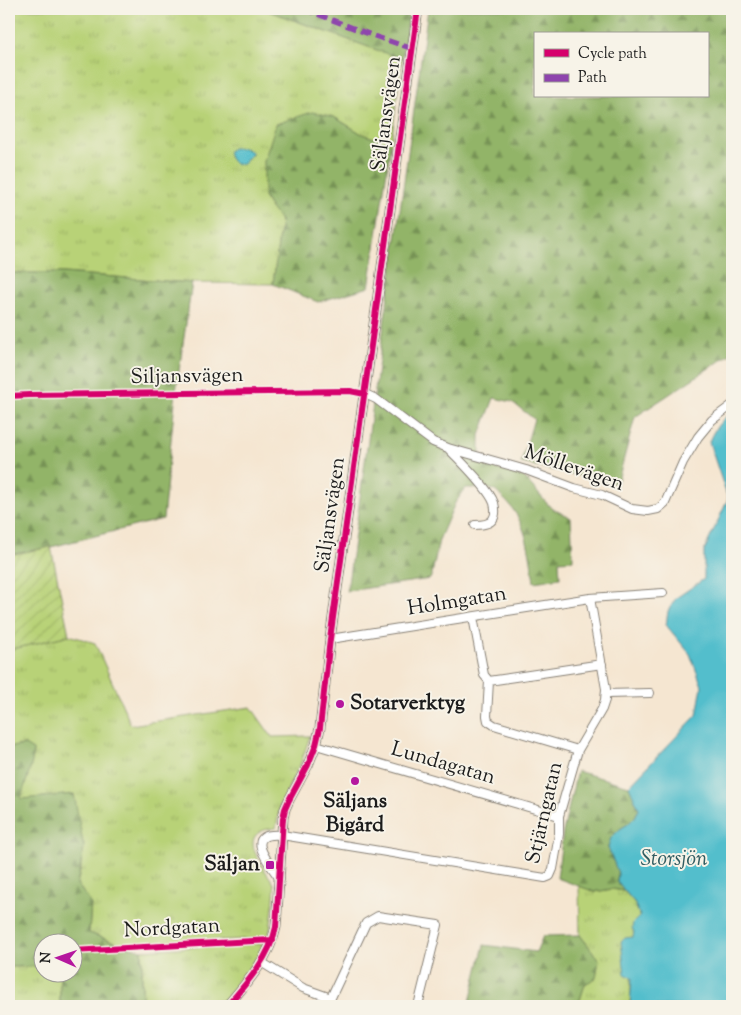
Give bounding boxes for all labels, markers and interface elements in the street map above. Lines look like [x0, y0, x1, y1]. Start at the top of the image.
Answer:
legend [534, 32, 708, 98]
text: Cycle path [578, 44, 647, 65]
street label: Säljansvägen [364, 54, 410, 174]
text: Path [578, 68, 607, 89]
street label: Siljansvägen [130, 361, 244, 393]
street label: Möllevägen [520, 438, 628, 500]
street label: Säljansvägen [308, 455, 354, 575]
street label: Holmgatan [405, 579, 509, 625]
place label: Sotarverktyg [350, 689, 466, 719]
marker: Sotarverktyg [334, 698, 346, 710]
street label: Lundagatan [387, 735, 499, 793]
street label: Stjärngatan [519, 759, 571, 867]
marker: Säljans Bigård [349, 775, 361, 787]
place label: Säljans Bigård [323, 787, 387, 841]
water label: Storsjön [641, 844, 708, 876]
place label: Säljan [204, 850, 261, 880]
marker: Säljan [264, 859, 276, 871]
street label: Nordgatan [123, 911, 221, 947]
north arrow [32, 932, 82, 982]
text: N [37, 952, 57, 964]

